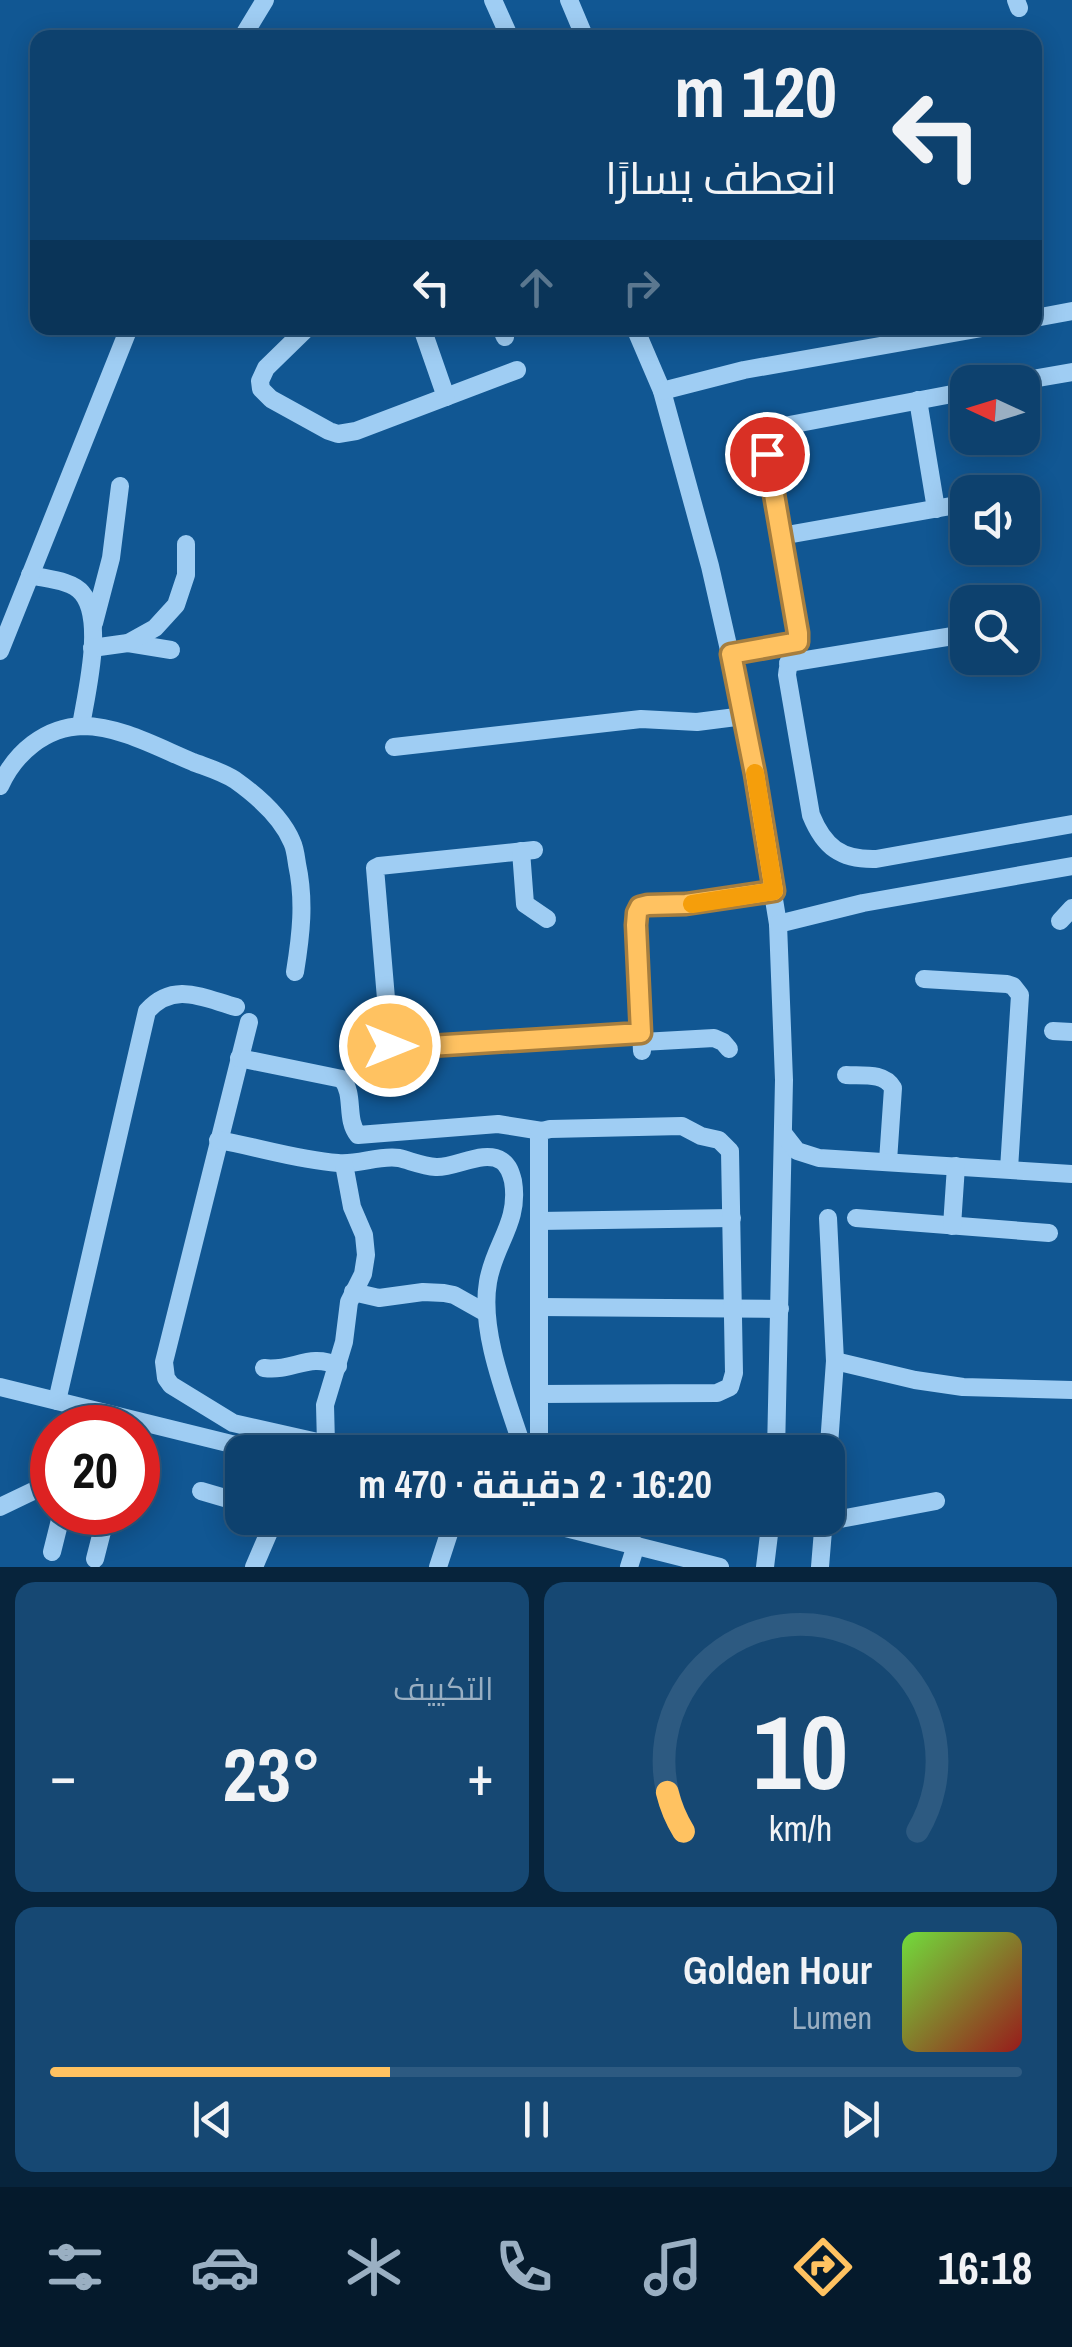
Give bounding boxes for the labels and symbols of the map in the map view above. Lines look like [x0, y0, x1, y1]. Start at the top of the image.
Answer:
north arrow [950, 365, 1040, 455]
pin [725, 412, 810, 497]
position arrow [338, 994, 442, 1098]
speed limit sign: 20 [30, 1405, 160, 1535]

